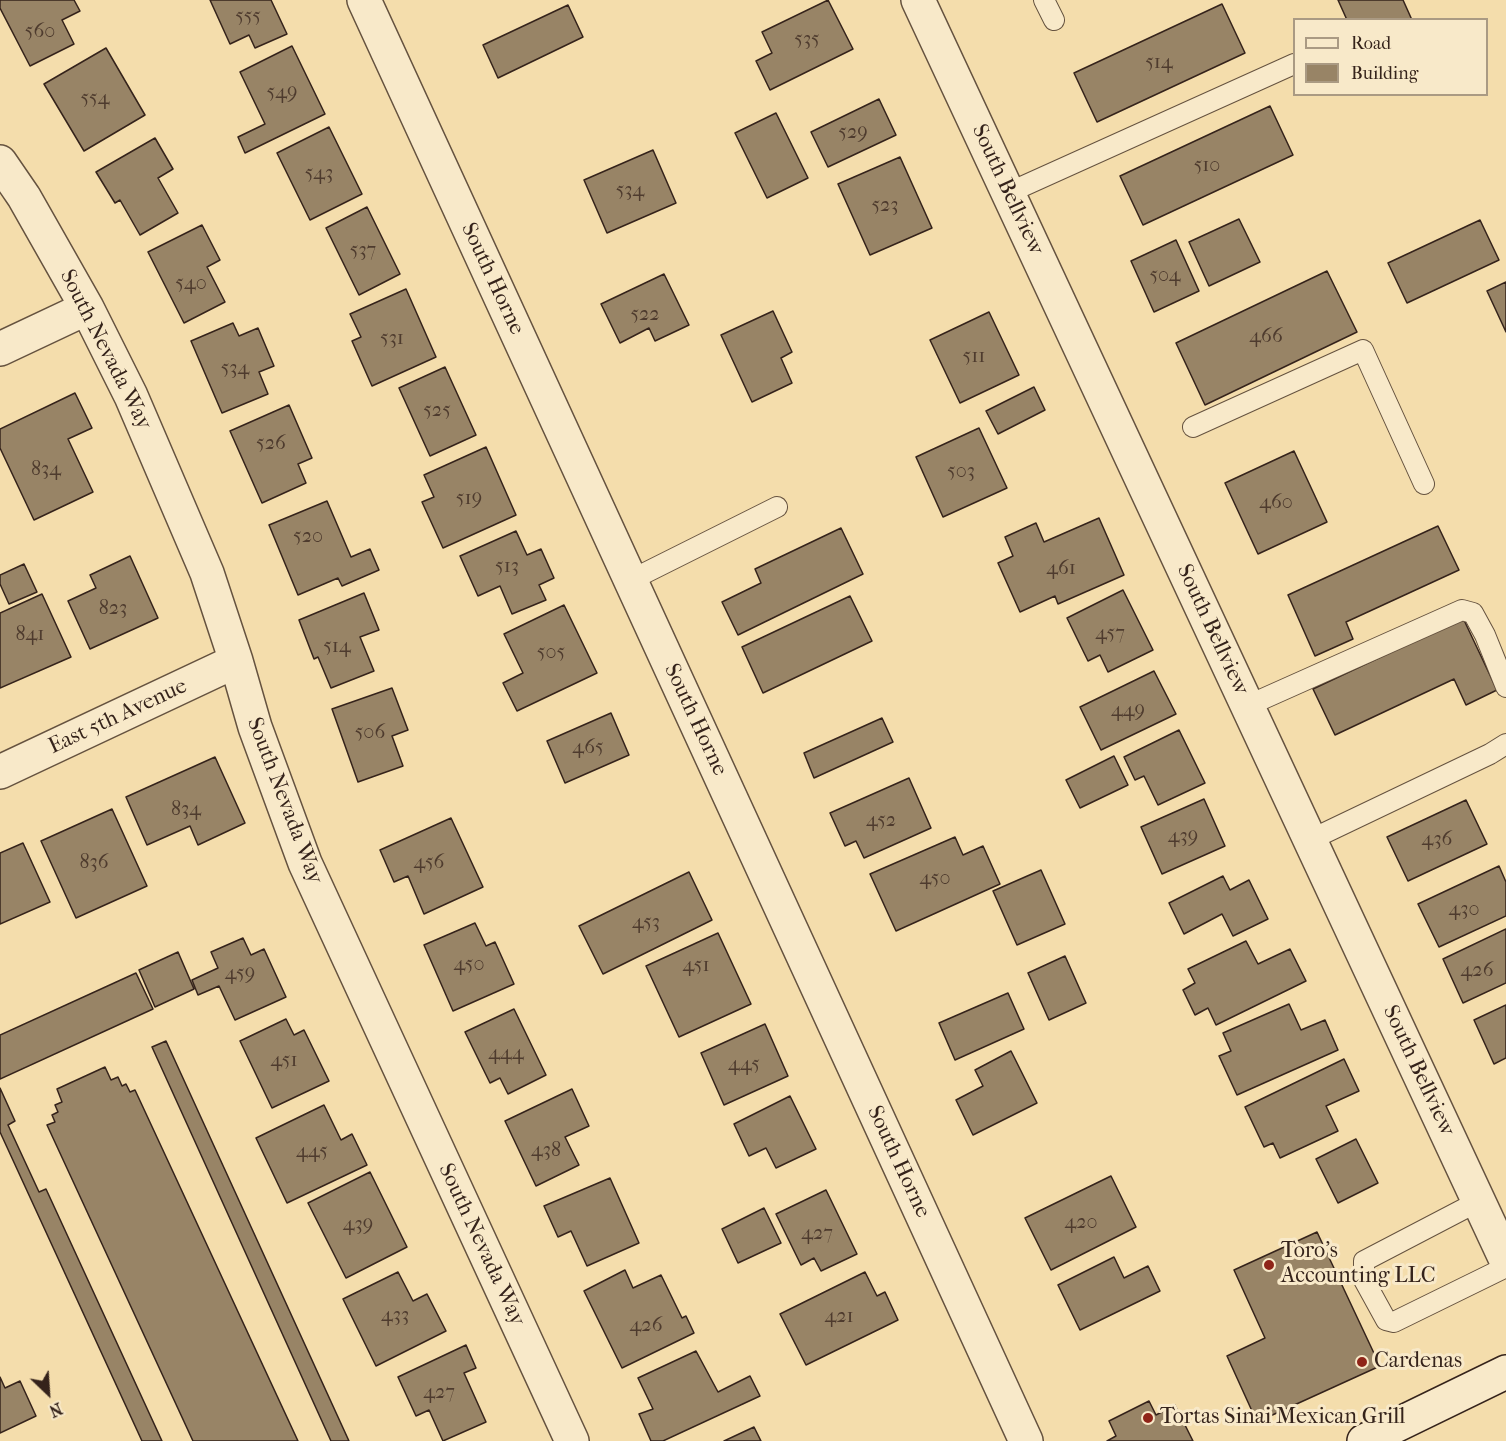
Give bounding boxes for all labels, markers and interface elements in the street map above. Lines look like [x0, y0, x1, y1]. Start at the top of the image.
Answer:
house number: 555 [235, 5, 261, 29]
legend [1293, 18, 1488, 96]
house number: 560 [25, 20, 55, 44]
house number: 535 [794, 28, 820, 52]
text: Road [1351, 33, 1391, 54]
house number: 514 [1145, 51, 1173, 75]
text: Building [1351, 63, 1418, 84]
house number: 549 [267, 81, 297, 105]
house number: 554 [81, 87, 109, 111]
street label: South Bellview [965, 120, 1049, 260]
house number: 529 [838, 121, 868, 145]
house number: 510 [1194, 154, 1220, 178]
house number: 543 [305, 162, 333, 186]
house number: 534 [616, 179, 644, 203]
house number: 523 [871, 194, 899, 218]
street label: South Horne [455, 219, 529, 339]
house number: 537 [350, 239, 376, 263]
house number: 504 [1149, 264, 1181, 288]
street label: South Nevada Way [53, 266, 157, 434]
house number: 540 [175, 272, 207, 296]
house number: 522 [630, 303, 660, 327]
house number: 466 [1249, 325, 1283, 349]
house number: 531 [380, 327, 404, 351]
house number: 511 [963, 345, 985, 369]
house number: 534 [221, 357, 249, 381]
house number: 525 [423, 399, 451, 423]
house number: 526 [256, 432, 286, 456]
house number: 834 [31, 458, 61, 482]
house number: 503 [947, 460, 975, 484]
house number: 519 [456, 487, 482, 511]
house number: 460 [1259, 491, 1293, 515]
house number: 520 [293, 525, 323, 549]
house number: 513 [495, 555, 519, 579]
house number: 461 [1046, 557, 1076, 581]
street label: South Bellview [1170, 560, 1254, 700]
house number: 823 [99, 597, 127, 621]
house number: 457 [1095, 622, 1125, 646]
house number: 841 [16, 623, 44, 647]
house number: 514 [323, 635, 351, 659]
house number: 505 [537, 641, 565, 665]
street label: South Horne [658, 660, 732, 780]
street label: East 5th Avenue [45, 673, 191, 761]
house number: 449 [1111, 699, 1145, 723]
street label: South Nevada Way [240, 714, 328, 888]
house number: 506 [355, 721, 385, 745]
house number: 465 [572, 736, 604, 760]
house number: 834 [171, 798, 201, 822]
house number: 452 [866, 809, 896, 833]
house number: 439 [1168, 825, 1198, 849]
house number: 436 [1422, 828, 1452, 852]
house number: 836 [79, 851, 109, 875]
house number: 456 [414, 851, 444, 875]
house number: 450 [920, 867, 950, 891]
house number: 430 [1448, 898, 1480, 922]
house number: 453 [632, 911, 660, 935]
house number: 450 [454, 953, 484, 977]
house number: 451 [682, 954, 710, 978]
house number: 426 [1461, 959, 1493, 983]
house number: 459 [225, 962, 255, 986]
street label: South Bellview [1376, 1001, 1460, 1141]
house number: 444 [488, 1042, 524, 1066]
house number: 451 [270, 1049, 298, 1073]
house number: 445 [728, 1053, 760, 1077]
street label: South Horne [861, 1102, 935, 1222]
house number: 438 [531, 1139, 561, 1163]
house number: 445 [296, 1140, 328, 1164]
street label: South Nevada Way [432, 1160, 530, 1330]
house number: 420 [1064, 1211, 1098, 1235]
house number: 439 [343, 1213, 373, 1237]
house number: 427 [801, 1222, 833, 1246]
place label: Toro's Accounting LLC [1281, 1239, 1436, 1290]
marker: Toro's Accounting LLC [1262, 1258, 1276, 1272]
house number: 433 [381, 1304, 409, 1328]
house number: 421 [824, 1305, 854, 1329]
house number: 426 [630, 1314, 662, 1338]
place label: Cardenas [1374, 1349, 1462, 1375]
marker: Cardenas [1355, 1355, 1369, 1369]
north arrow [18, 1363, 78, 1423]
house number: 427 [423, 1381, 455, 1405]
text: N [46, 1399, 65, 1421]
place label: Tortas Sinai Mexican Grill [1160, 1405, 1405, 1431]
marker: Tortas Sinai Mexican Grill [1141, 1411, 1155, 1425]

